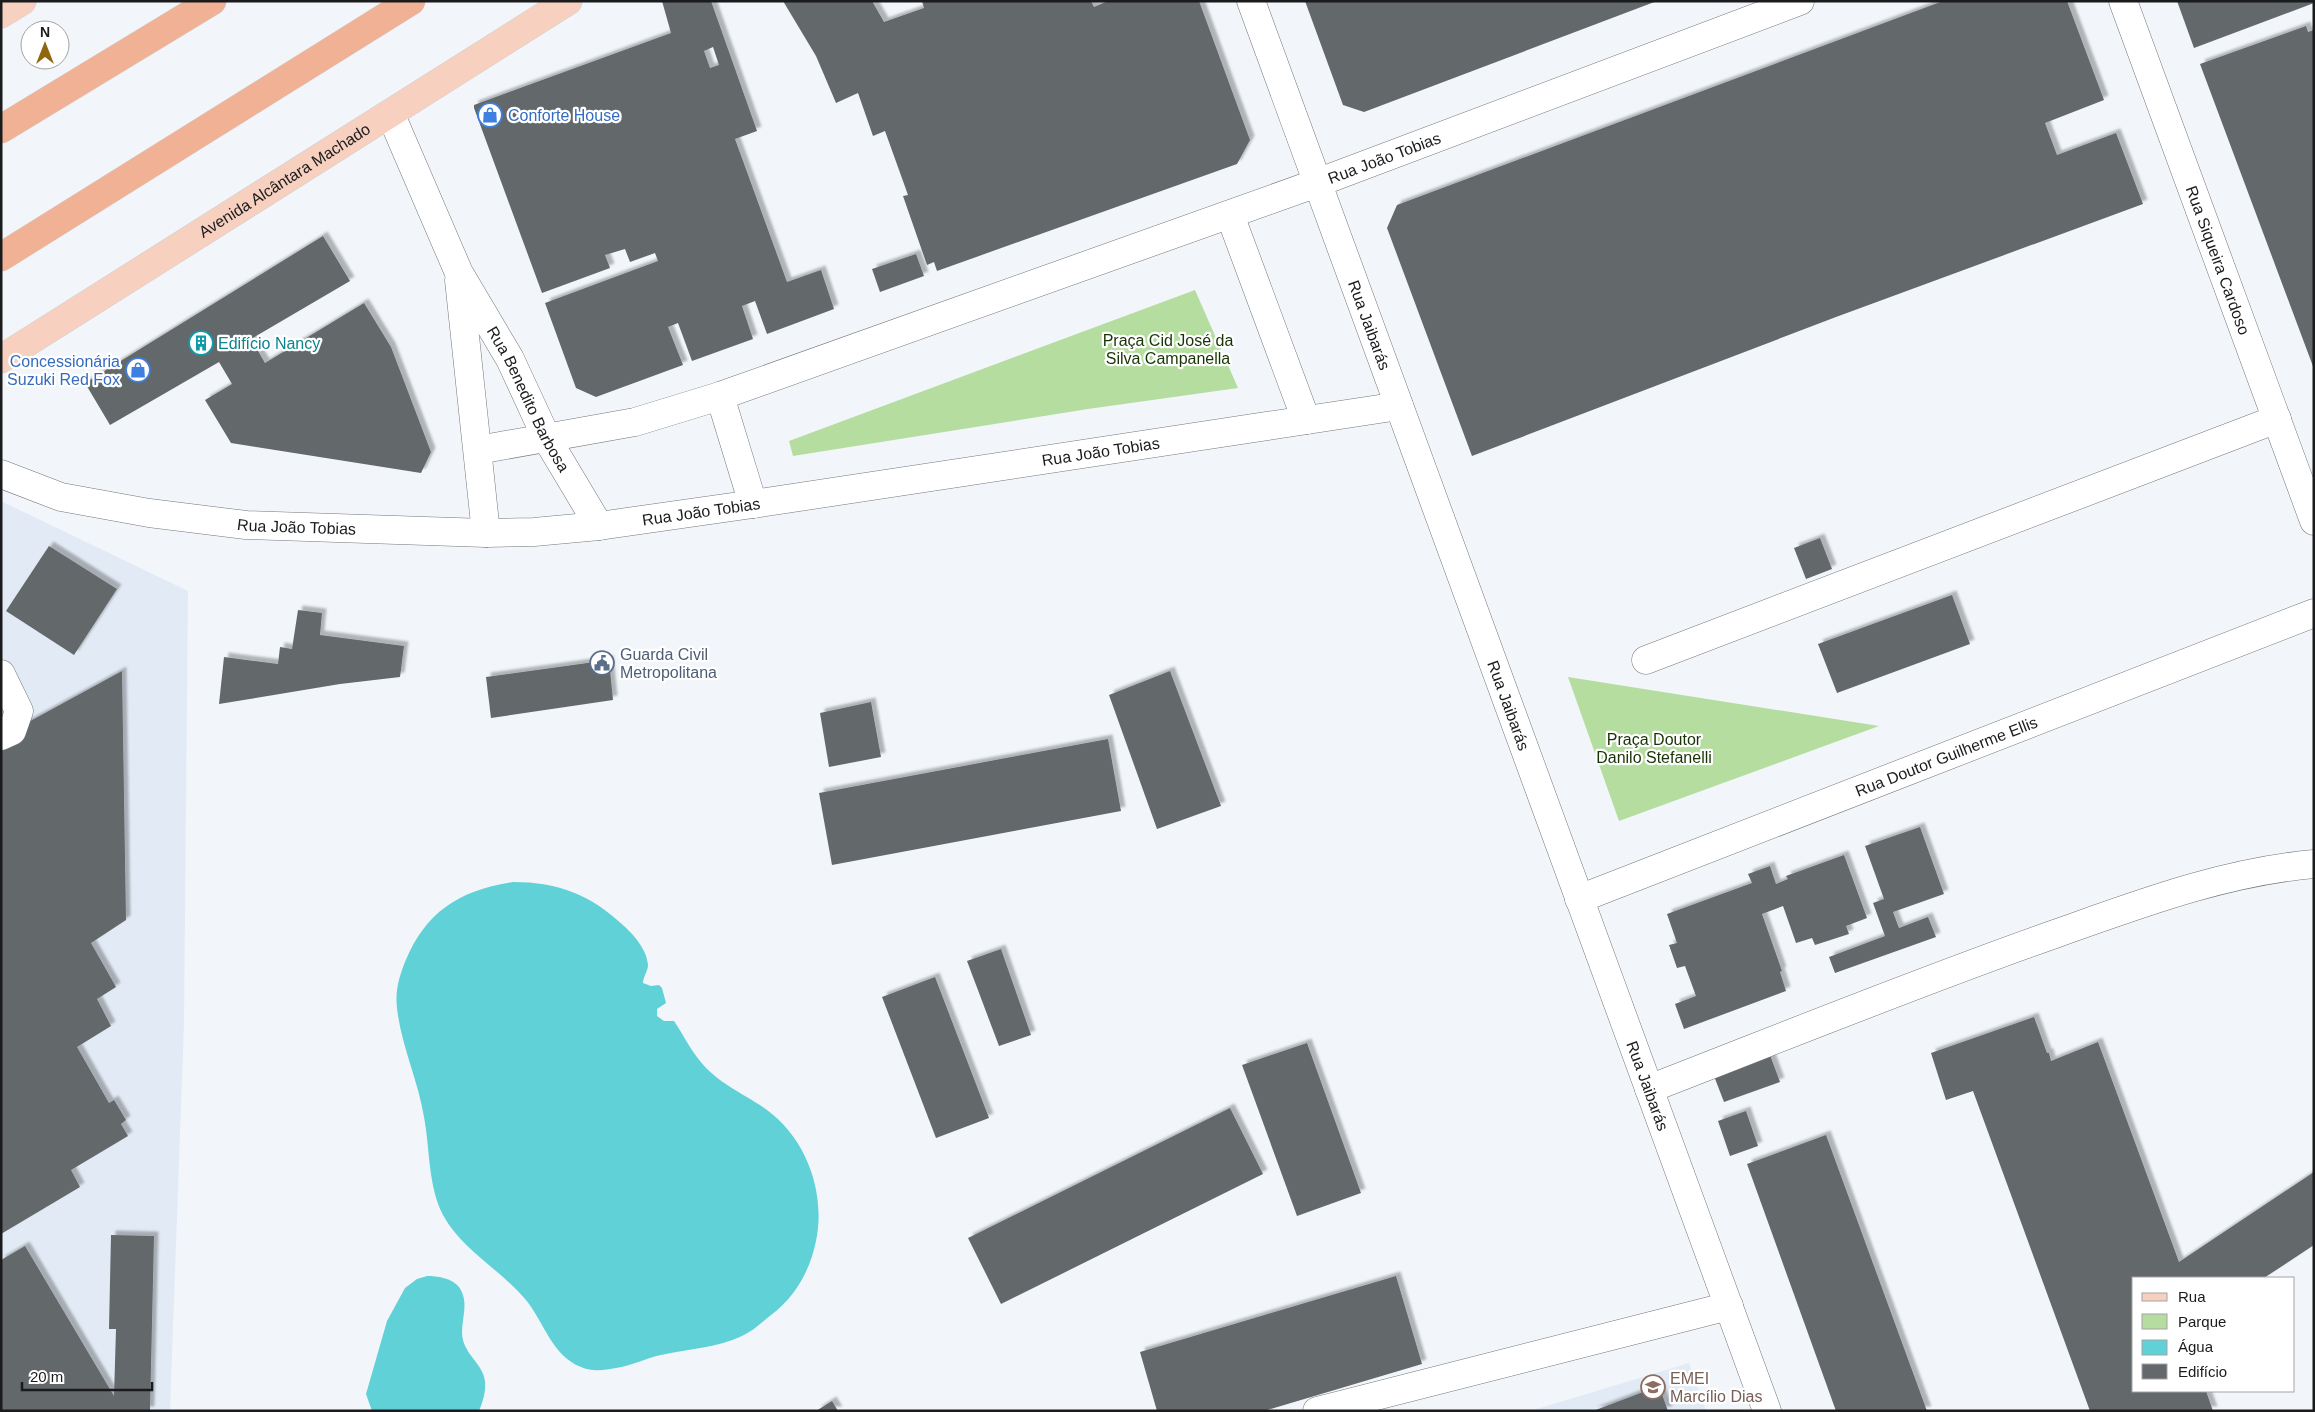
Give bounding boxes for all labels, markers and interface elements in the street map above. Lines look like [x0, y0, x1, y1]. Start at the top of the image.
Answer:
north arrow [20, 20, 70, 70]
text: N [40, 24, 50, 40]
shop icon: Conforte House [477, 102, 503, 128]
place label: Conforte House [508, 107, 620, 124]
street label: Avenida Alcântara Machado [196, 120, 373, 241]
street label: Rua João Tobias [1326, 129, 1443, 187]
street label: Rua Siqueira Cardoso [2183, 183, 2253, 337]
street label: Rua Jaibarás [1345, 278, 1393, 372]
street label: Rua Benedito Barbosa [484, 323, 573, 475]
building icon: Edifício Nancy [188, 330, 214, 356]
park label: Praça Cid José da Silva Campanella [1103, 332, 1233, 367]
place label: Edifício Nancy [218, 335, 320, 352]
place label: Concessionária Suzuki Red Fox [7, 353, 120, 388]
shop icon: Concessionária Suzuki Red Fox [125, 357, 151, 383]
street label: Rua João Tobias [1041, 434, 1161, 469]
street label: Rua João Tobias [641, 495, 761, 529]
street label: Rua João Tobias [236, 516, 356, 538]
place label: Guarda Civil Metropolitana [620, 646, 717, 681]
public building icon: Guarda Civil Metropolitana [589, 650, 615, 676]
street label: Rua Jaibarás [1484, 658, 1532, 753]
street label: Rua Doutor Guilherme Ellis [1853, 713, 2040, 800]
park label: Praça Doutor Danilo Stefanelli [1596, 731, 1712, 766]
street label: Rua Jaibarás [1623, 1039, 1672, 1133]
legend [2132, 1277, 2295, 1392]
text: Rua [2178, 1288, 2206, 1305]
text: Parque [2178, 1313, 2226, 1330]
text: Água [2178, 1338, 2214, 1355]
scale bar [22, 1360, 152, 1392]
text: Edifício [2178, 1363, 2227, 1380]
text: 20 m [30, 1368, 63, 1385]
place label: EMEI Marcílio Dias [1670, 1370, 1762, 1405]
school or university icon: EMEI Marcílio Dias [1640, 1374, 1666, 1400]

